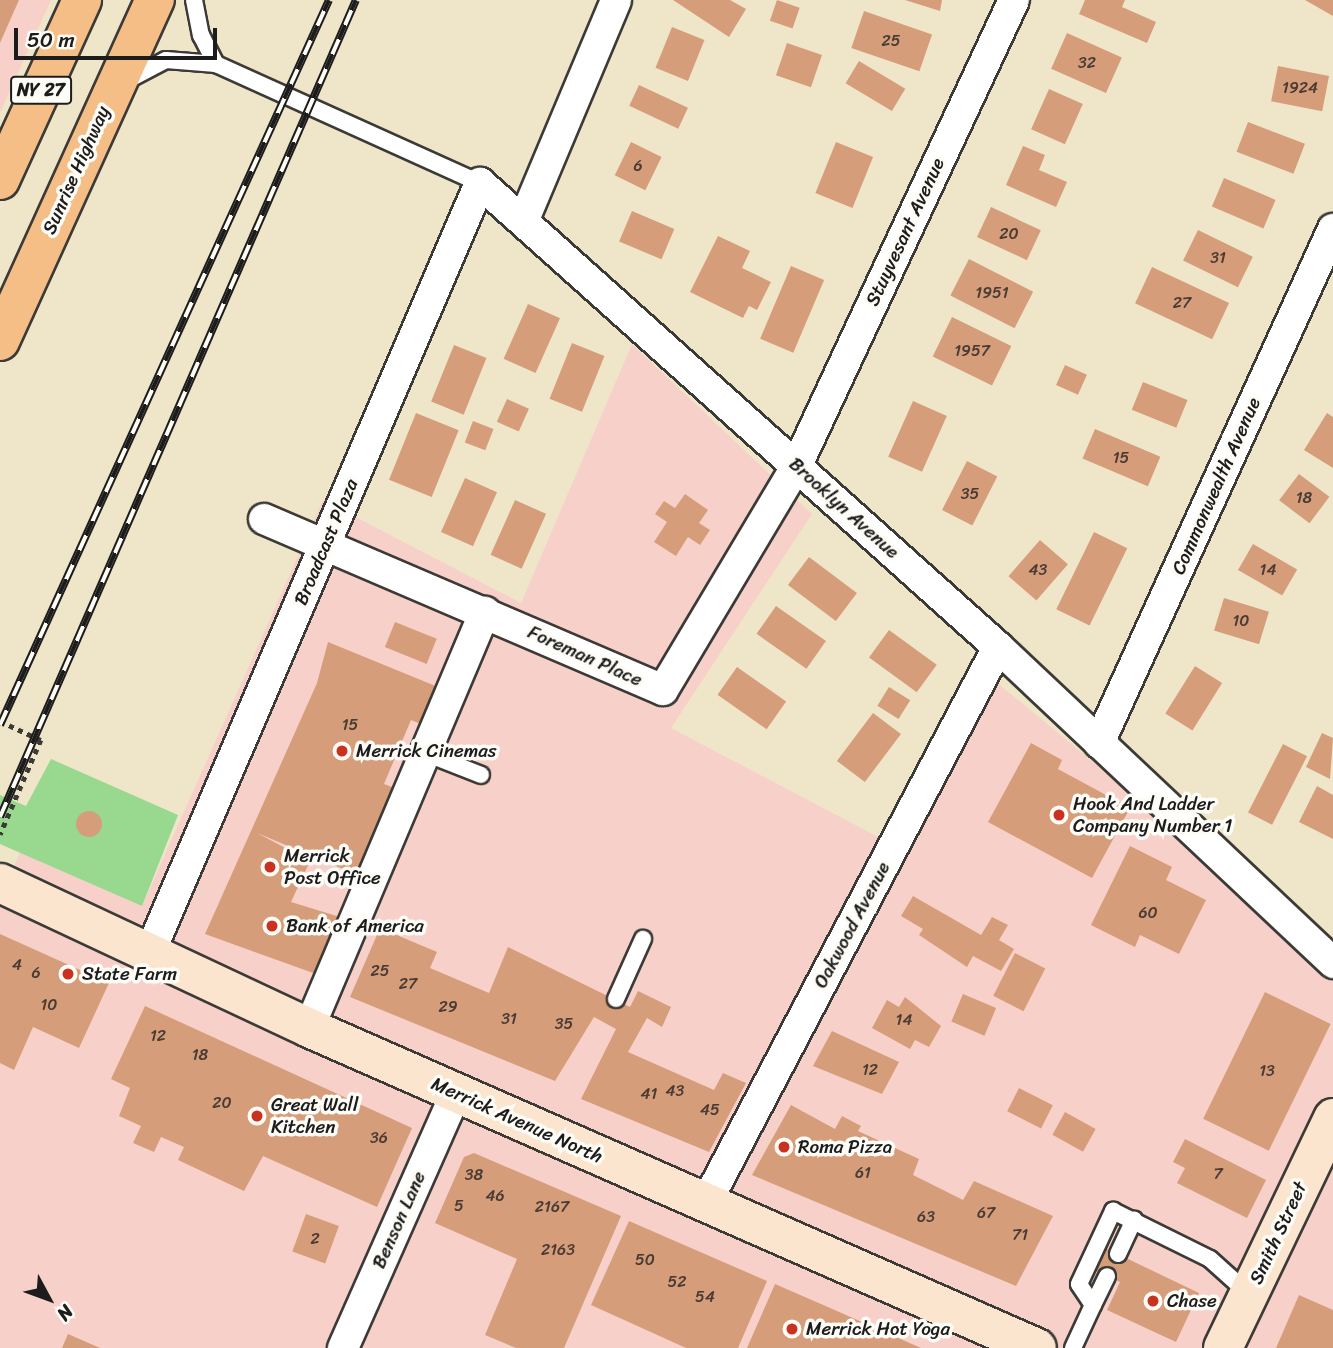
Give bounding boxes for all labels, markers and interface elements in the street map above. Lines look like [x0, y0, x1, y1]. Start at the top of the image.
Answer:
scale bar [18, 14, 220, 58]
text: 50 m [27, 21, 75, 59]
house number: 25 [881, 31, 901, 51]
house number: 32 [1078, 53, 1096, 73]
road number: NY 27 [9, 76, 72, 104]
house number: 1924 [1282, 78, 1318, 98]
street label: Sunrise Highway [38, 102, 114, 238]
street label: Stuyvesant Avenue [861, 154, 949, 310]
house number: 6 [633, 156, 643, 176]
house number: 20 [999, 224, 1019, 244]
house number: 31 [1210, 248, 1226, 268]
house number: 1951 [975, 283, 1009, 303]
house number: 27 [1173, 293, 1191, 313]
house number: 1957 [954, 341, 990, 361]
street label: Commonwealth Avenue [1167, 394, 1265, 578]
house number: 15 [1113, 448, 1129, 468]
street label: Brooklyn Avenue [784, 453, 904, 563]
street label: Broadcast Plaza [289, 475, 363, 609]
house number: 35 [961, 484, 979, 504]
house number: 18 [1296, 488, 1312, 508]
house number: 43 [1029, 560, 1047, 580]
house number: 14 [1260, 560, 1276, 580]
house number: 10 [1233, 611, 1249, 631]
street label: Foreman Place [524, 621, 646, 691]
house number: 15 [342, 715, 358, 735]
place label: Merrick Cinemas [356, 740, 496, 762]
marker: Merrick Cinemas [334, 743, 350, 759]
place label: Hook And Ladder Company Number 1 [1073, 793, 1233, 837]
marker: Hook And Ladder Company Number 1 [1051, 807, 1067, 823]
place label: Merrick Post Office [284, 845, 381, 889]
street label: Oakwood Avenue [809, 858, 895, 992]
marker: Merrick Post Office [262, 859, 278, 875]
house number: 60 [1138, 903, 1158, 923]
place label: Bank of America [286, 915, 425, 937]
marker: Bank of America [264, 918, 280, 934]
house number: 4 [12, 955, 22, 975]
house number: 25 [370, 961, 390, 981]
house number: 6 [31, 963, 41, 983]
place label: State Farm [82, 963, 177, 985]
marker: State Farm [60, 966, 76, 982]
house number: 27 [399, 974, 417, 994]
house number: 10 [41, 995, 57, 1015]
house number: 29 [438, 997, 458, 1017]
house number: 31 [501, 1009, 517, 1029]
house number: 14 [896, 1010, 912, 1030]
house number: 35 [555, 1014, 573, 1034]
house number: 12 [150, 1026, 166, 1046]
house number: 18 [192, 1045, 208, 1065]
house number: 12 [862, 1060, 878, 1080]
house number: 13 [1259, 1061, 1275, 1081]
street label: Merrick Avenue North [428, 1072, 606, 1168]
house number: 43 [666, 1081, 684, 1101]
house number: 41 [641, 1084, 657, 1104]
house number: 20 [212, 1093, 232, 1113]
place label: Great Wall Kitchen [271, 1094, 358, 1138]
house number: 45 [700, 1100, 720, 1120]
marker: Great Wall Kitchen [249, 1108, 265, 1124]
house number: 36 [370, 1128, 388, 1148]
place label: Roma Pizza [798, 1136, 893, 1158]
marker: Roma Pizza [776, 1139, 792, 1155]
house number: 61 [855, 1163, 871, 1183]
house number: 7 [1213, 1164, 1223, 1184]
house number: 38 [465, 1165, 483, 1185]
street label: Benson Lane [367, 1168, 431, 1272]
street label: Smith Street [1244, 1178, 1312, 1288]
house number: 46 [485, 1186, 505, 1206]
house number: 5 [454, 1196, 464, 1216]
house number: 2167 [535, 1197, 569, 1217]
house number: 67 [977, 1203, 995, 1223]
house number: 63 [917, 1207, 935, 1227]
house number: 71 [1012, 1225, 1028, 1245]
house number: 2 [310, 1229, 320, 1249]
house number: 2163 [541, 1240, 575, 1260]
house number: 50 [635, 1250, 655, 1270]
north arrow [14, 1264, 84, 1334]
house number: 52 [667, 1272, 687, 1292]
house number: 54 [695, 1287, 715, 1307]
place label: Chase [1167, 1290, 1217, 1312]
marker: Chase [1145, 1293, 1161, 1309]
text: N [48, 1297, 82, 1329]
place label: Merrick Hot Yoga [806, 1318, 950, 1340]
marker: Merrick Hot Yoga [784, 1321, 800, 1337]

